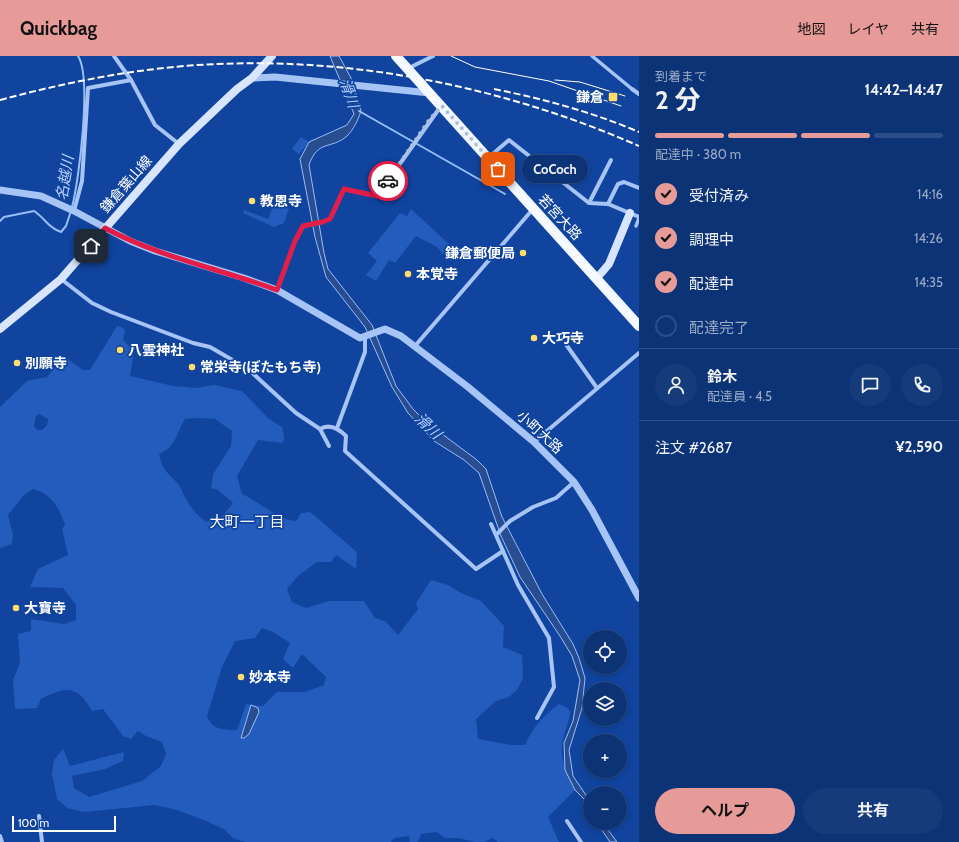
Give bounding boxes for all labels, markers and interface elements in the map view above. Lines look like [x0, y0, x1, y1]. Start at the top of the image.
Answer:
text: Quickbag [20, 17, 97, 40]
text: 地図 [797, 20, 825, 38]
text: レイヤ [847, 20, 889, 38]
text: 共有 [911, 20, 939, 38]
text: 到着まで [655, 68, 707, 84]
water label: 滑川 [336, 76, 363, 112]
text: 14:42–14:47 [865, 81, 943, 99]
text: 2 分 [655, 84, 701, 116]
place label: 鎌倉 [576, 88, 604, 106]
marker: 鎌倉 [607, 91, 619, 103]
text: 配達中 · 380 m [655, 146, 741, 162]
water label: 名越川 [53, 152, 78, 202]
street label: 鎌倉葉山線 [96, 152, 156, 216]
pin [481, 152, 515, 186]
callout: CoCoch [522, 155, 588, 183]
icon: bag [487, 158, 509, 180]
courier [368, 161, 408, 201]
text: CoCoch [533, 161, 577, 177]
icon: car [377, 170, 399, 192]
icon: check [655, 183, 677, 205]
text: 14:16 [917, 186, 943, 202]
text: 受付済み [689, 187, 749, 205]
street label: 若宮大路 [534, 190, 586, 244]
place label: 教恩寺 [260, 192, 302, 210]
marker: 教恩寺 [247, 196, 257, 206]
icon: check [655, 227, 677, 249]
pin [74, 229, 108, 263]
text: 14:26 [914, 230, 943, 246]
text: 調理中 [689, 231, 734, 249]
icon: home [80, 235, 102, 257]
place label: 鎌倉郵便局 [445, 244, 515, 262]
marker: 鎌倉郵便局 [518, 248, 528, 258]
place label: 本覚寺 [416, 265, 458, 283]
marker: 本覚寺 [403, 269, 413, 279]
icon: check [655, 271, 677, 293]
text: 14:35 [914, 274, 943, 290]
text: 配達中 [689, 275, 734, 293]
text: 配達完了 [689, 319, 749, 337]
place label: 大巧寺 [542, 329, 584, 347]
marker: 大巧寺 [529, 333, 539, 343]
place label: 八雲神社 [128, 341, 184, 359]
marker: 八雲神社 [115, 345, 125, 355]
place label: 別願寺 [25, 354, 67, 372]
marker: 別願寺 [12, 358, 22, 368]
place label: 常栄寺(ぼたもち寺) [200, 358, 321, 376]
marker: 常栄寺(ぼたもち寺) [187, 362, 197, 372]
button: person [655, 364, 697, 406]
button: chat [849, 364, 891, 406]
button: phone [901, 364, 943, 406]
text: 鈴木 [707, 368, 737, 386]
text: 配達員 · 4.5 [707, 388, 772, 404]
street label: 小町大路 [513, 407, 567, 457]
water label: 滑川 [411, 409, 446, 444]
text: ¥2,590 [895, 438, 943, 456]
text: 注文 #2687 [655, 439, 732, 457]
district label: 大町一丁目 [209, 513, 285, 531]
place label: 大寶寺 [24, 599, 66, 617]
marker: 大寶寺 [11, 603, 21, 613]
map controls [583, 630, 627, 830]
button: locate [583, 630, 627, 674]
place label: 妙本寺 [249, 668, 291, 686]
marker: 妙本寺 [236, 672, 246, 682]
button: layers [583, 682, 627, 726]
button: + [583, 734, 627, 778]
button: − [583, 786, 627, 830]
button: ヘルプ [655, 788, 795, 834]
button: 共有 [803, 788, 943, 834]
scale bar [12, 814, 116, 833]
text: 100 m [18, 816, 49, 830]

